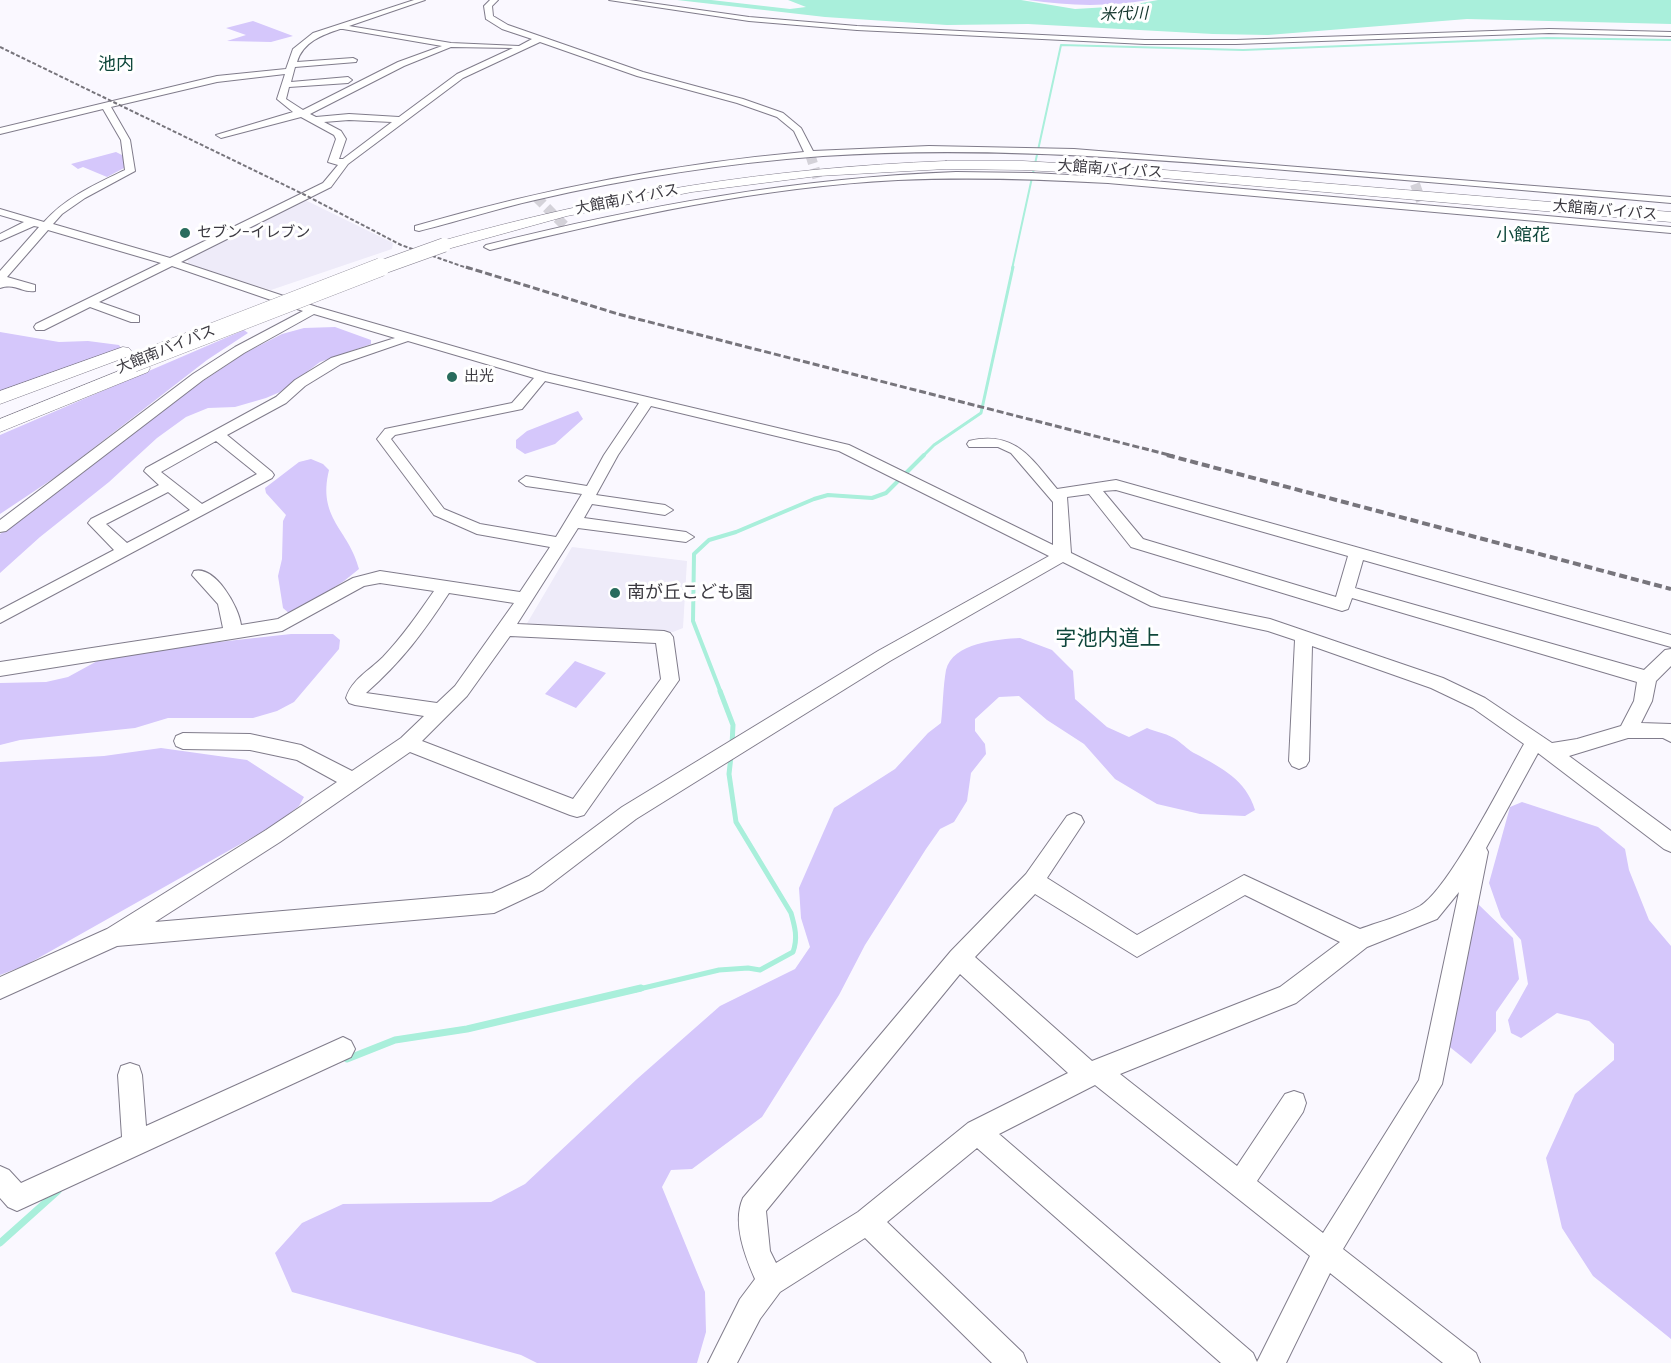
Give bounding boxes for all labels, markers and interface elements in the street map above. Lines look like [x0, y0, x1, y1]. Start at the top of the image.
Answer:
water label: 米代川 [1100, 5, 1148, 25]
district label: 池内 [98, 54, 134, 76]
street label: 大館南バイパス [1057, 157, 1163, 183]
street label: 大館南バイパス [574, 181, 680, 219]
street label: 大館南バイパス [1552, 197, 1658, 225]
place label: セブン-イレブン [197, 224, 310, 242]
district label: 小館花 [1496, 225, 1550, 247]
marker: セブン-イレブン [178, 226, 192, 240]
street label: 大館南バイパス [114, 322, 218, 378]
place label: 出光 [464, 368, 494, 386]
marker: 出光 [445, 370, 459, 384]
place label: 南が丘こども園 [627, 582, 753, 604]
marker: 南が丘こども園 [608, 586, 622, 600]
district label: 字池内道上 [1056, 627, 1160, 653]

